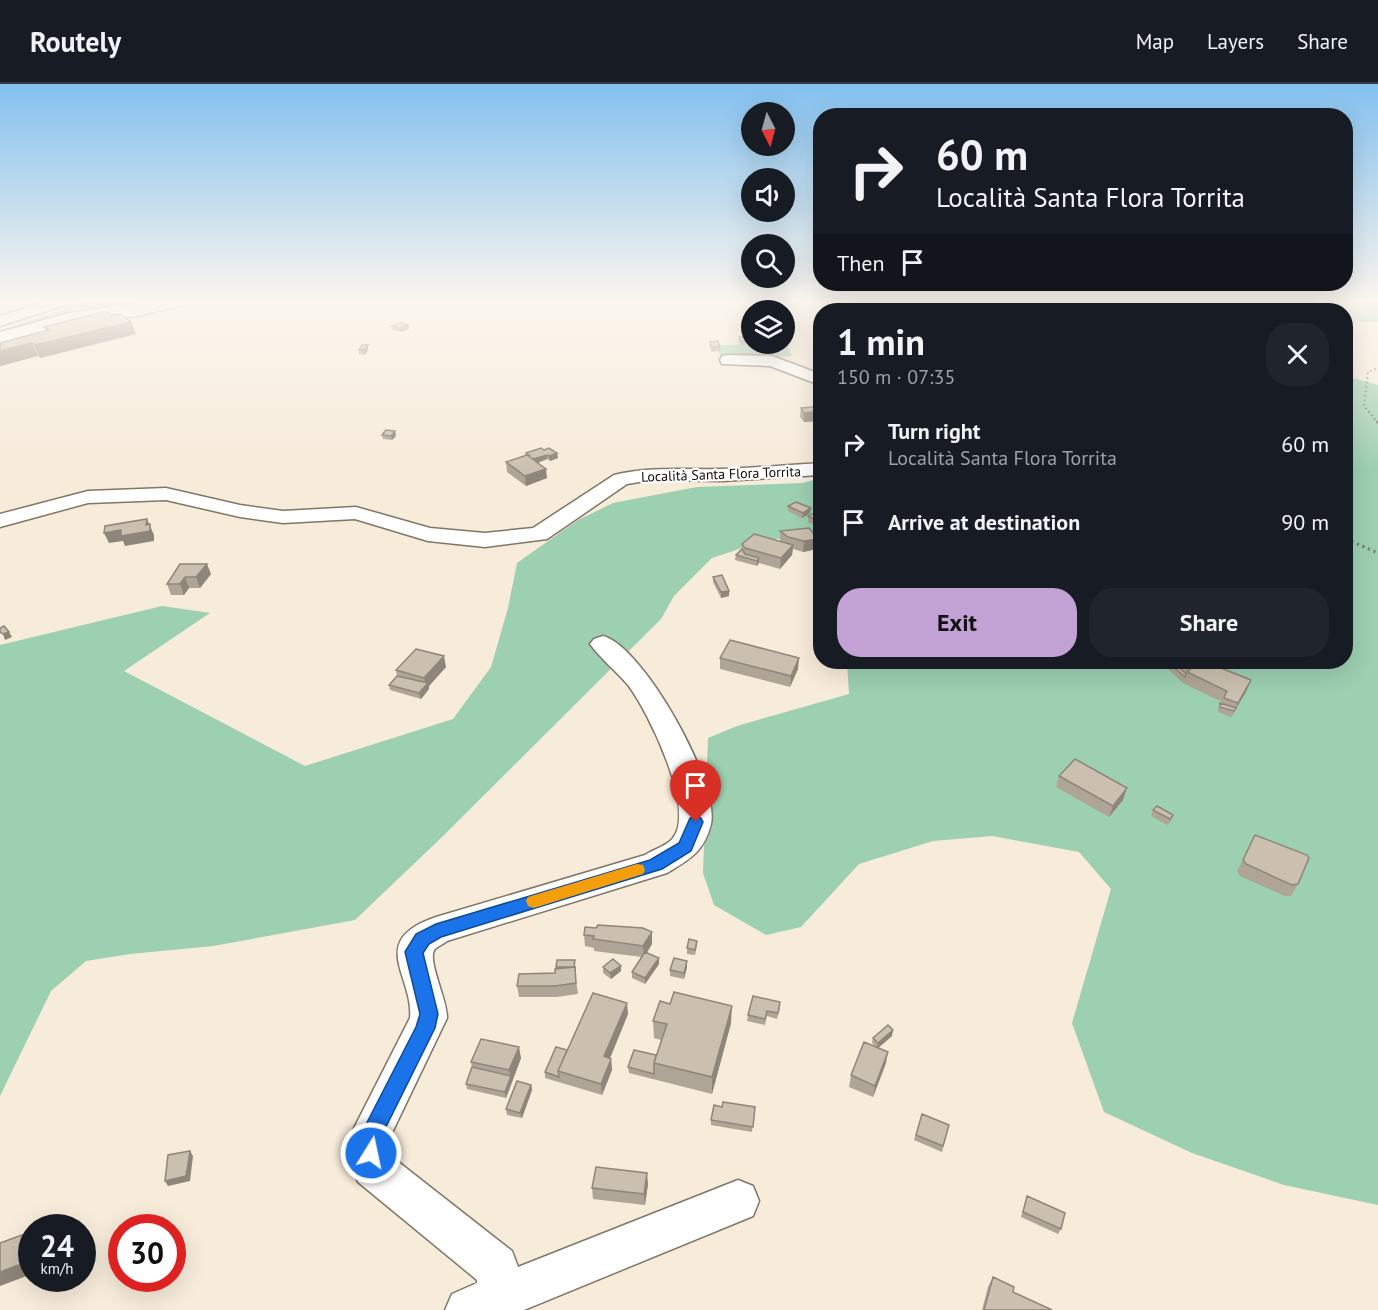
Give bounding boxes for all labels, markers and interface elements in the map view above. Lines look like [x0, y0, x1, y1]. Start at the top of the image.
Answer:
text: Routely [30, 23, 121, 60]
text: Map [1136, 28, 1174, 55]
text: Layers [1207, 28, 1264, 55]
text: Share [1297, 28, 1348, 55]
north arrow [741, 102, 795, 156]
map controls [741, 102, 795, 354]
text: 60 m [936, 127, 1028, 182]
icon: right [837, 132, 915, 210]
button: sound [741, 168, 795, 222]
text: Località Santa Flora Torrita [936, 180, 1245, 214]
button: search [741, 234, 795, 288]
icon: arrive [896, 246, 929, 279]
text: Then [837, 249, 884, 277]
button: layers [741, 300, 795, 354]
text: 1 min [837, 318, 925, 365]
button: close [1266, 323, 1329, 386]
text: 150 m · 07:35 [837, 364, 955, 390]
text: Turn right [888, 417, 980, 445]
icon: right [837, 428, 870, 461]
text: 60 m [1281, 430, 1329, 458]
text: Località Santa Flora Torrita [888, 445, 1117, 471]
street label: Località Santa Flora Torrita [641, 462, 801, 486]
icon: arrive [837, 506, 870, 539]
text: Arrive at destination [888, 508, 1080, 536]
text: 90 m [1281, 508, 1329, 536]
button: Exit [837, 588, 1077, 657]
button: Share [1089, 588, 1329, 657]
pin [670, 760, 721, 822]
icon: arrive [679, 769, 712, 802]
position arrow [339, 1121, 403, 1185]
speed limit sign: 30 [108, 1214, 186, 1292]
text: 24 [40, 1226, 74, 1265]
text: km/h [41, 1259, 73, 1278]

